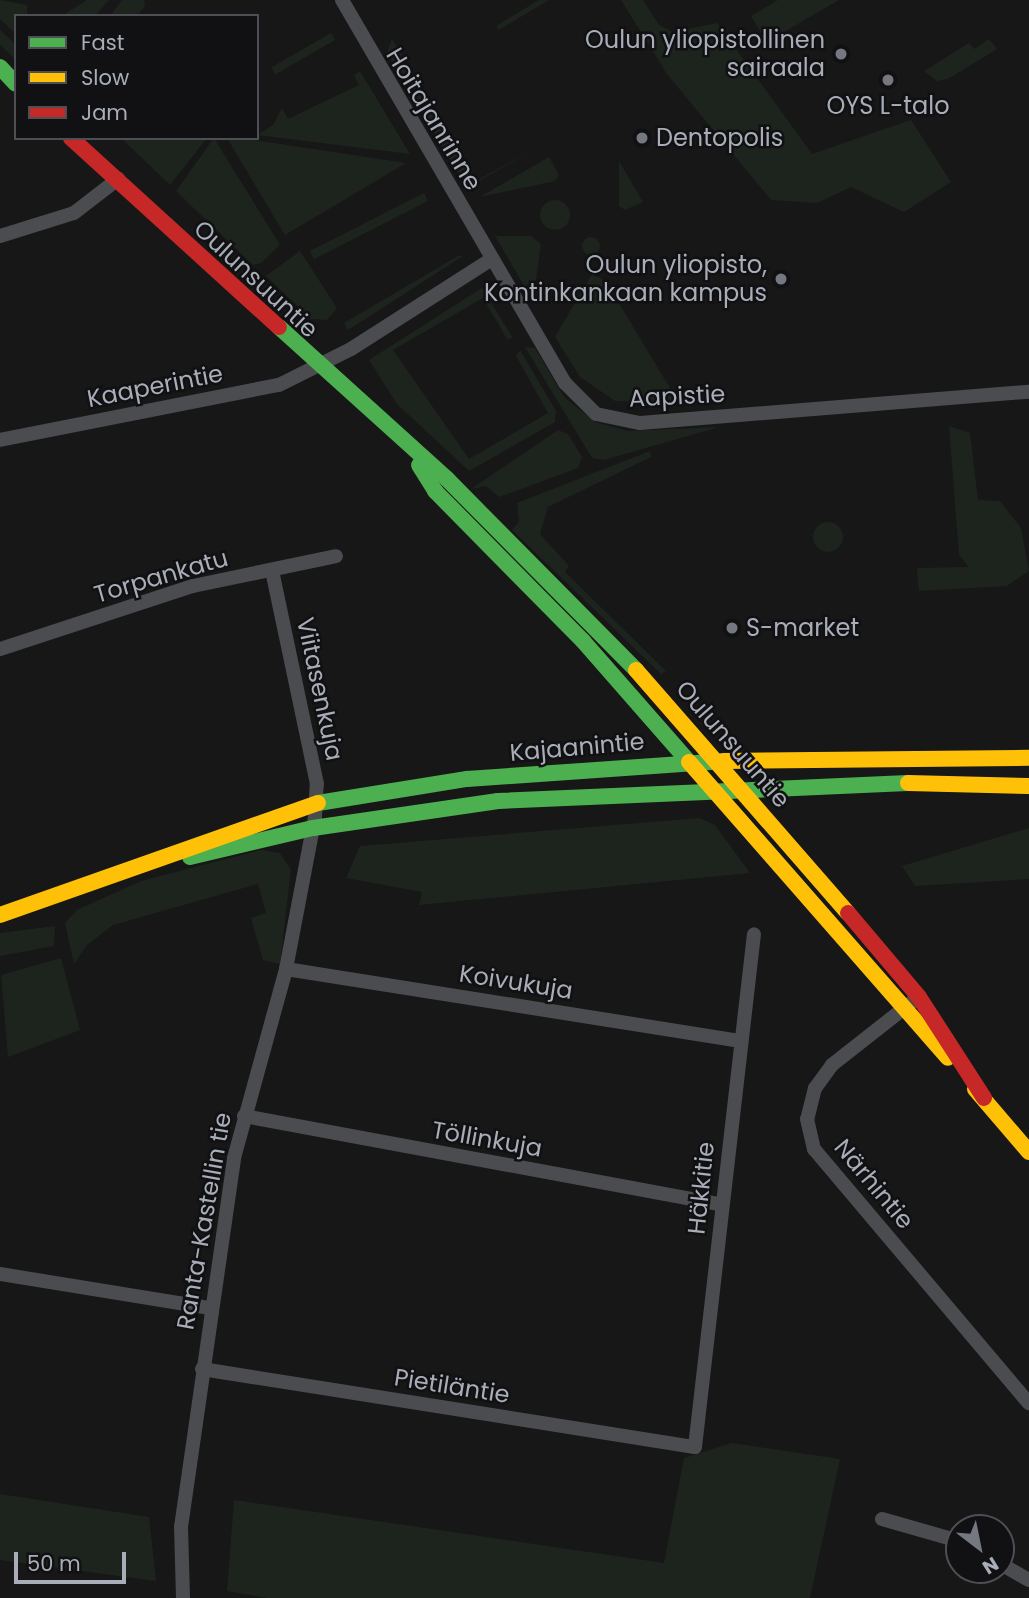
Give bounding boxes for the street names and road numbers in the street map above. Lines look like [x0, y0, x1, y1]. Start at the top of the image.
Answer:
street label: Hoitajanrinne [380, 43, 488, 195]
street label: Oulunsuuntie [188, 214, 324, 344]
street label: Kaaperintie [85, 359, 225, 413]
street label: Aapistie [628, 379, 726, 413]
street label: Torpankatu [91, 543, 231, 609]
street label: Viitasenkuja [291, 615, 349, 763]
street label: Oulunsuuntie [670, 675, 796, 813]
street label: Kajaanintie [508, 727, 646, 767]
street label: Koivukuja [457, 959, 575, 1005]
street label: Ranta-Kastellin tie [171, 1110, 237, 1332]
street label: Töllinkuja [430, 1115, 544, 1163]
street label: Närhintie [828, 1133, 920, 1235]
street label: Häkkitie [682, 1140, 720, 1236]
street label: Pietiläntie [392, 1363, 512, 1409]

